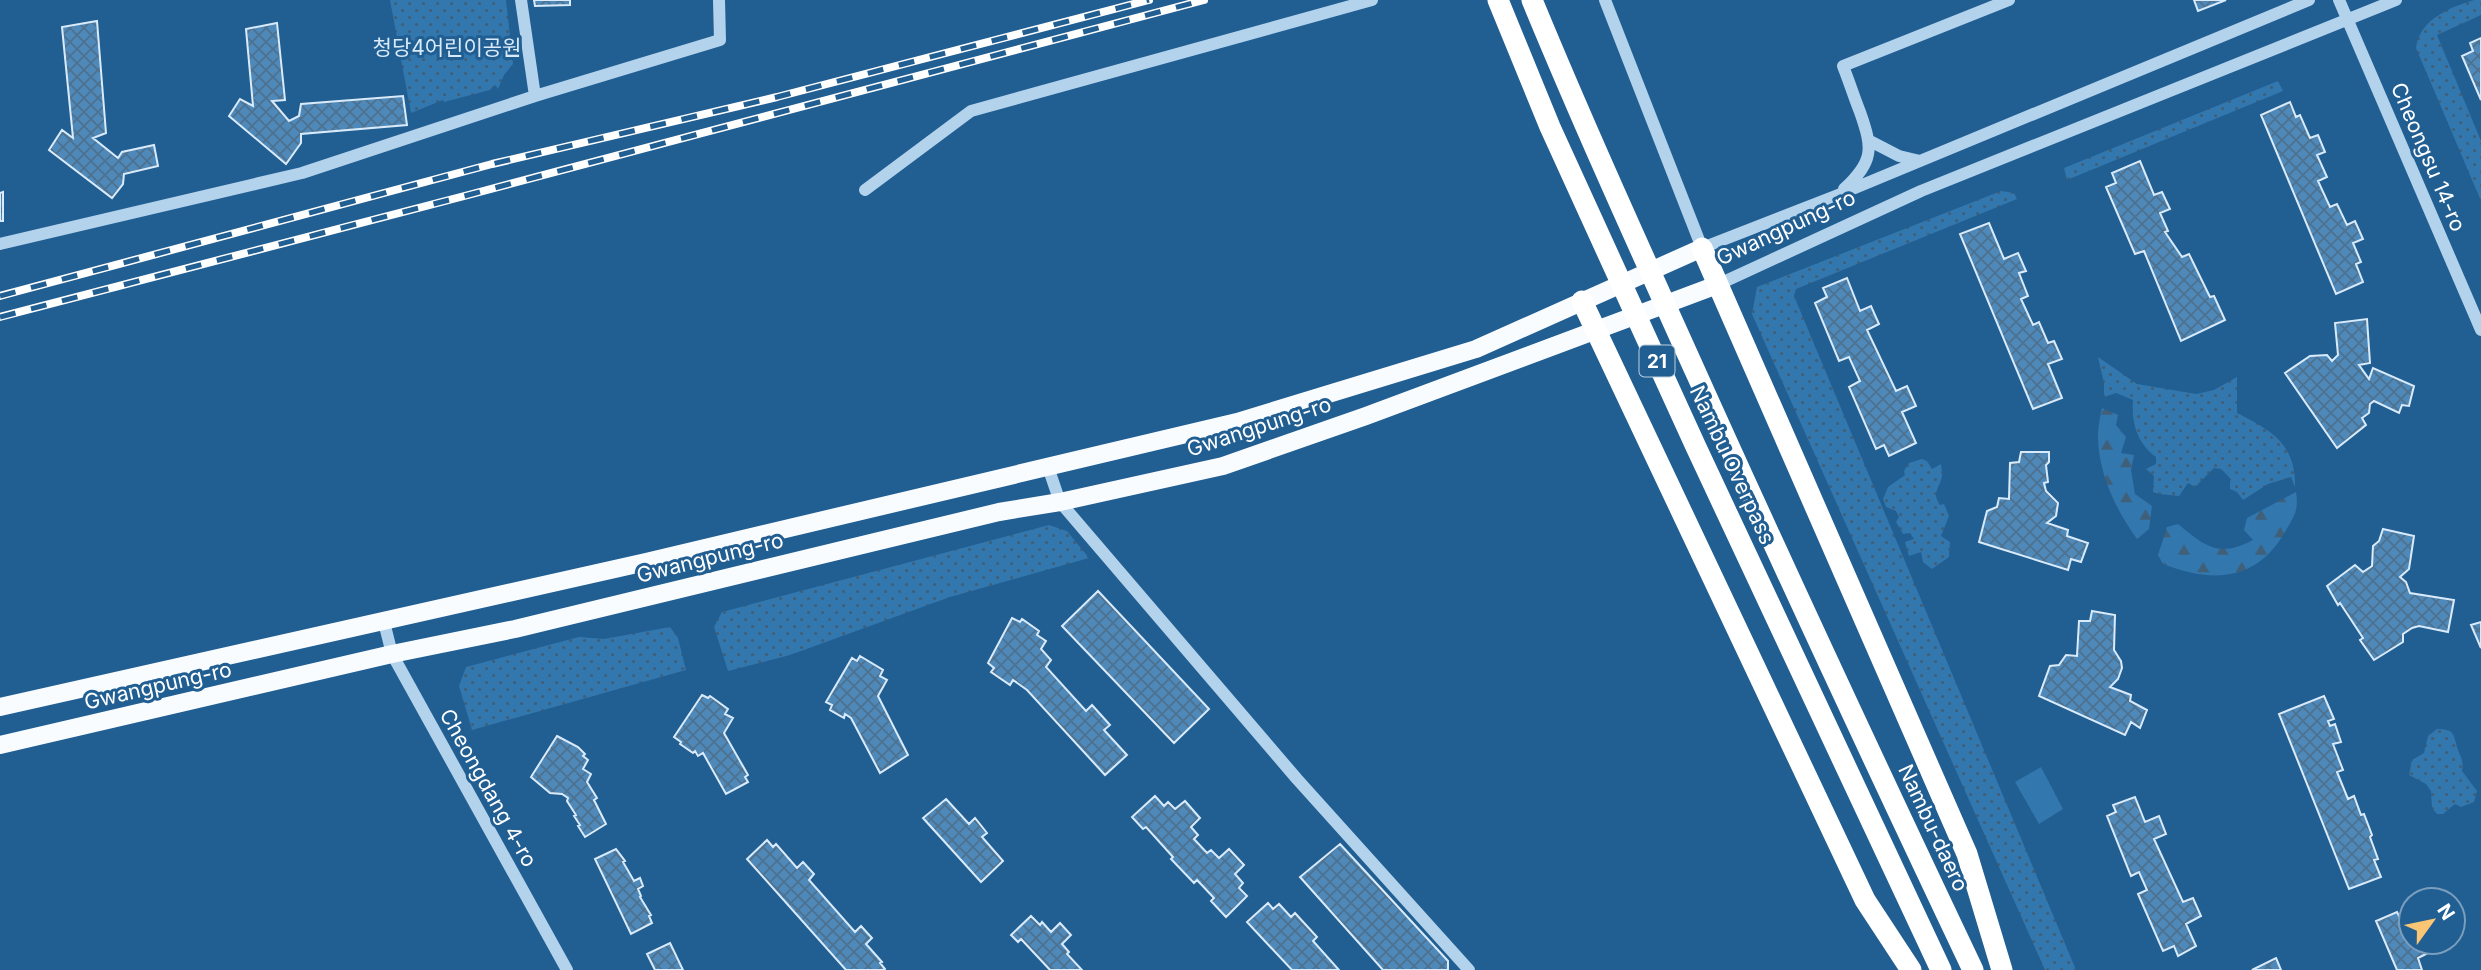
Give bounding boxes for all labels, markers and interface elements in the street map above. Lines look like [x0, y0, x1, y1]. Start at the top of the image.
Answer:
park label: 청당4어린이공원 [373, 35, 521, 60]
street label: Cheongsu 14-ro [2386, 79, 2471, 235]
street label: Gwangpung-ro [1712, 184, 1859, 271]
road number: 21 [1640, 346, 1674, 376]
street label: Nambu Overpass [1685, 381, 1780, 548]
street label: Gwangpung-ro [1184, 391, 1334, 462]
street label: Gwangpung-ro [634, 527, 786, 588]
street label: Gwangpung-ro [82, 656, 234, 715]
street label: Cheongdang 4-ro [435, 704, 542, 871]
street label: Nambu-daero [1893, 760, 1974, 895]
north arrow [2397, 886, 2467, 956]
text: N [2432, 900, 2459, 924]

